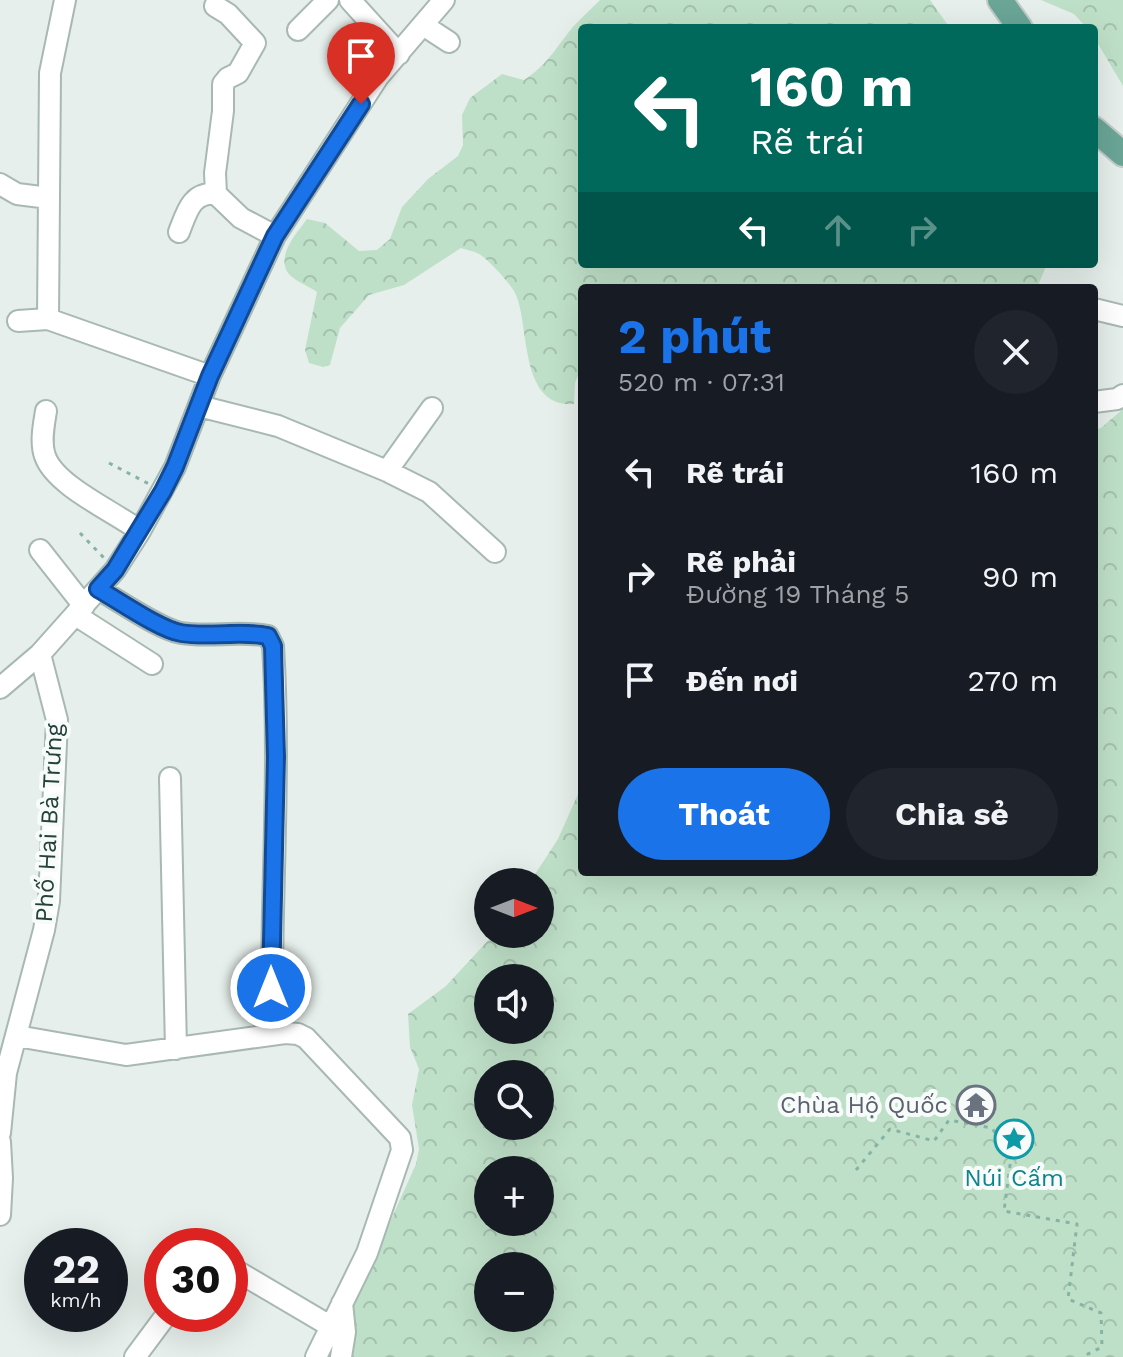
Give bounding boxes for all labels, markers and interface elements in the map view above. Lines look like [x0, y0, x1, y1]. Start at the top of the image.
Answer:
pin [327, 22, 395, 104]
icon: arrive [339, 34, 383, 78]
text: 160 m [750, 54, 913, 120]
icon: left [618, 56, 722, 160]
text: Rẽ trái [750, 121, 865, 163]
icon: left [732, 208, 776, 252]
icon: ahead [816, 208, 860, 252]
icon: right [900, 208, 944, 252]
text: 2 phút [618, 308, 771, 365]
button: close [974, 310, 1058, 394]
text: 520 m · 07:31 [618, 367, 785, 397]
icon: left [618, 450, 662, 494]
text: Rẽ trái [686, 455, 784, 490]
text: 160 m [971, 455, 1058, 490]
text: Rẽ phải [686, 544, 796, 579]
icon: right [618, 554, 662, 598]
text: 90 m [982, 559, 1058, 594]
text: Đường 19 Tháng 5 [686, 579, 909, 609]
icon: arrive [618, 658, 662, 702]
text: Đến nơi [686, 663, 798, 698]
text: 270 m [967, 663, 1058, 698]
street label: Phố Hai Bà Trưng [30, 723, 68, 923]
button: Thoát [618, 768, 830, 860]
button: Chia sẻ [846, 768, 1058, 860]
north arrow [474, 868, 554, 948]
map controls [474, 868, 554, 1332]
position arrow [229, 946, 313, 1030]
button: sound [474, 964, 554, 1044]
button: search [474, 1060, 554, 1140]
temple icon: Chùa Hộ Quốc [955, 1084, 997, 1126]
place label: Chùa Hộ Quốc [780, 1091, 948, 1119]
place icon: Núi Cấm [993, 1118, 1035, 1160]
button: + [474, 1156, 554, 1236]
place label: Núi Cấm [964, 1164, 1064, 1192]
speed limit sign: 30 [144, 1228, 248, 1332]
text: 22 [52, 1246, 100, 1293]
button: − [474, 1252, 554, 1332]
text: km/h [50, 1288, 102, 1312]

